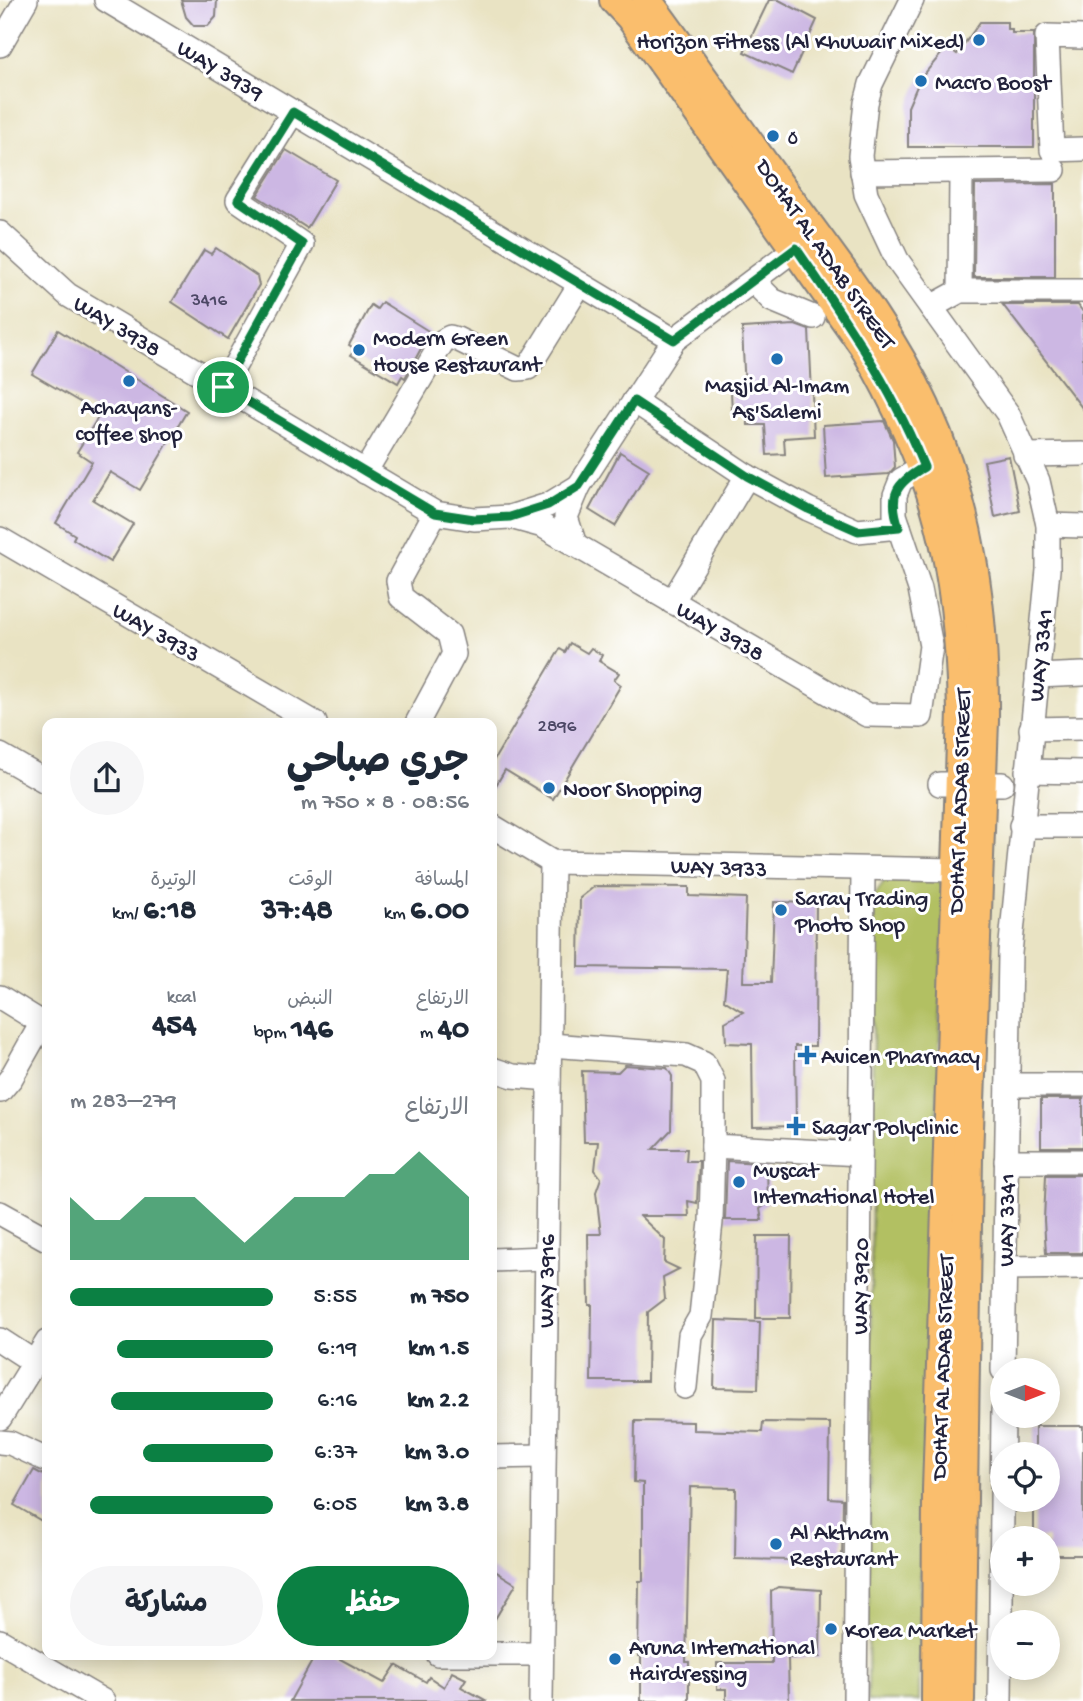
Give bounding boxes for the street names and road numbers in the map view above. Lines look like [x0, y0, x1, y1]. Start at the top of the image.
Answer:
street label: WAY 3939 [171, 36, 268, 109]
street label: DOHAT AL ADAB STREET [747, 153, 901, 356]
street label: WAY 3938 [68, 291, 165, 365]
street label: WAY 3938 [670, 597, 768, 669]
street label: WAY 3933 [107, 598, 204, 670]
street label: WAY 3341 [1024, 608, 1061, 703]
street label: DOHAT AL ADAB STREET [944, 687, 979, 916]
street label: WAY 3933 [670, 854, 768, 885]
street label: WAY 3341 [994, 1173, 1023, 1267]
street label: WAY 3916 [534, 1234, 563, 1328]
street label: WAY 3920 [848, 1237, 877, 1335]
street label: DOHAT AL ADAB STREET [927, 1253, 962, 1482]

